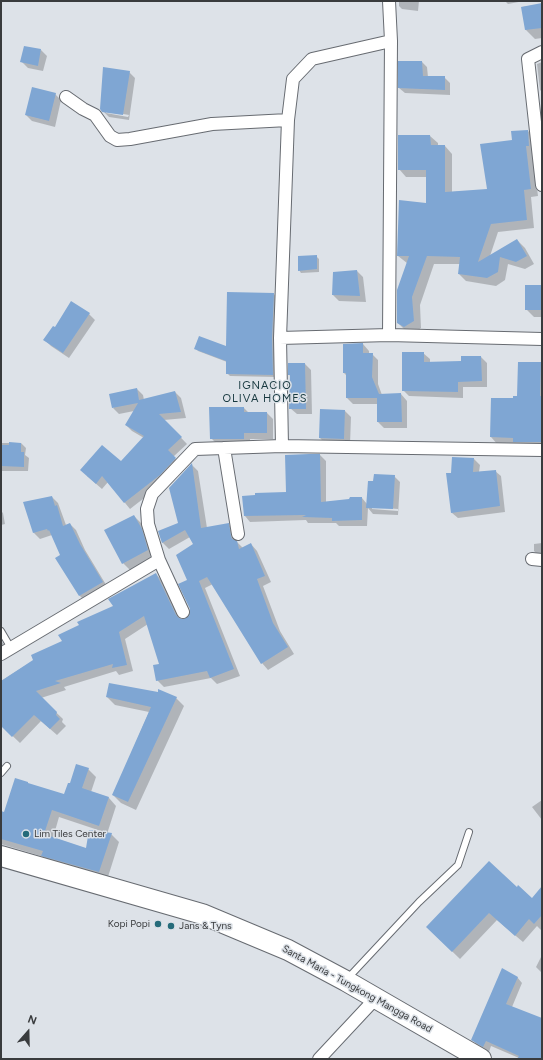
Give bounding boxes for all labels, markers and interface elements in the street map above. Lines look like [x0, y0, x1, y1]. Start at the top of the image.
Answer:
district label: IGNACIO OLIVA HOMES [223, 379, 307, 405]
place label: Lim Tiles Center [34, 828, 106, 840]
marker: Lim Tiles Center [21, 829, 31, 839]
place label: Kopi Popi [108, 918, 150, 930]
marker: Kopi Popi [153, 919, 163, 929]
place label: Jans & Tyns [179, 920, 232, 932]
marker: Jans & Tyns [166, 921, 176, 931]
street label: Santa Maria - Tungkong Mangga Road [280, 943, 434, 1035]
north arrow [8, 1012, 48, 1052]
text: N [26, 1013, 38, 1028]

